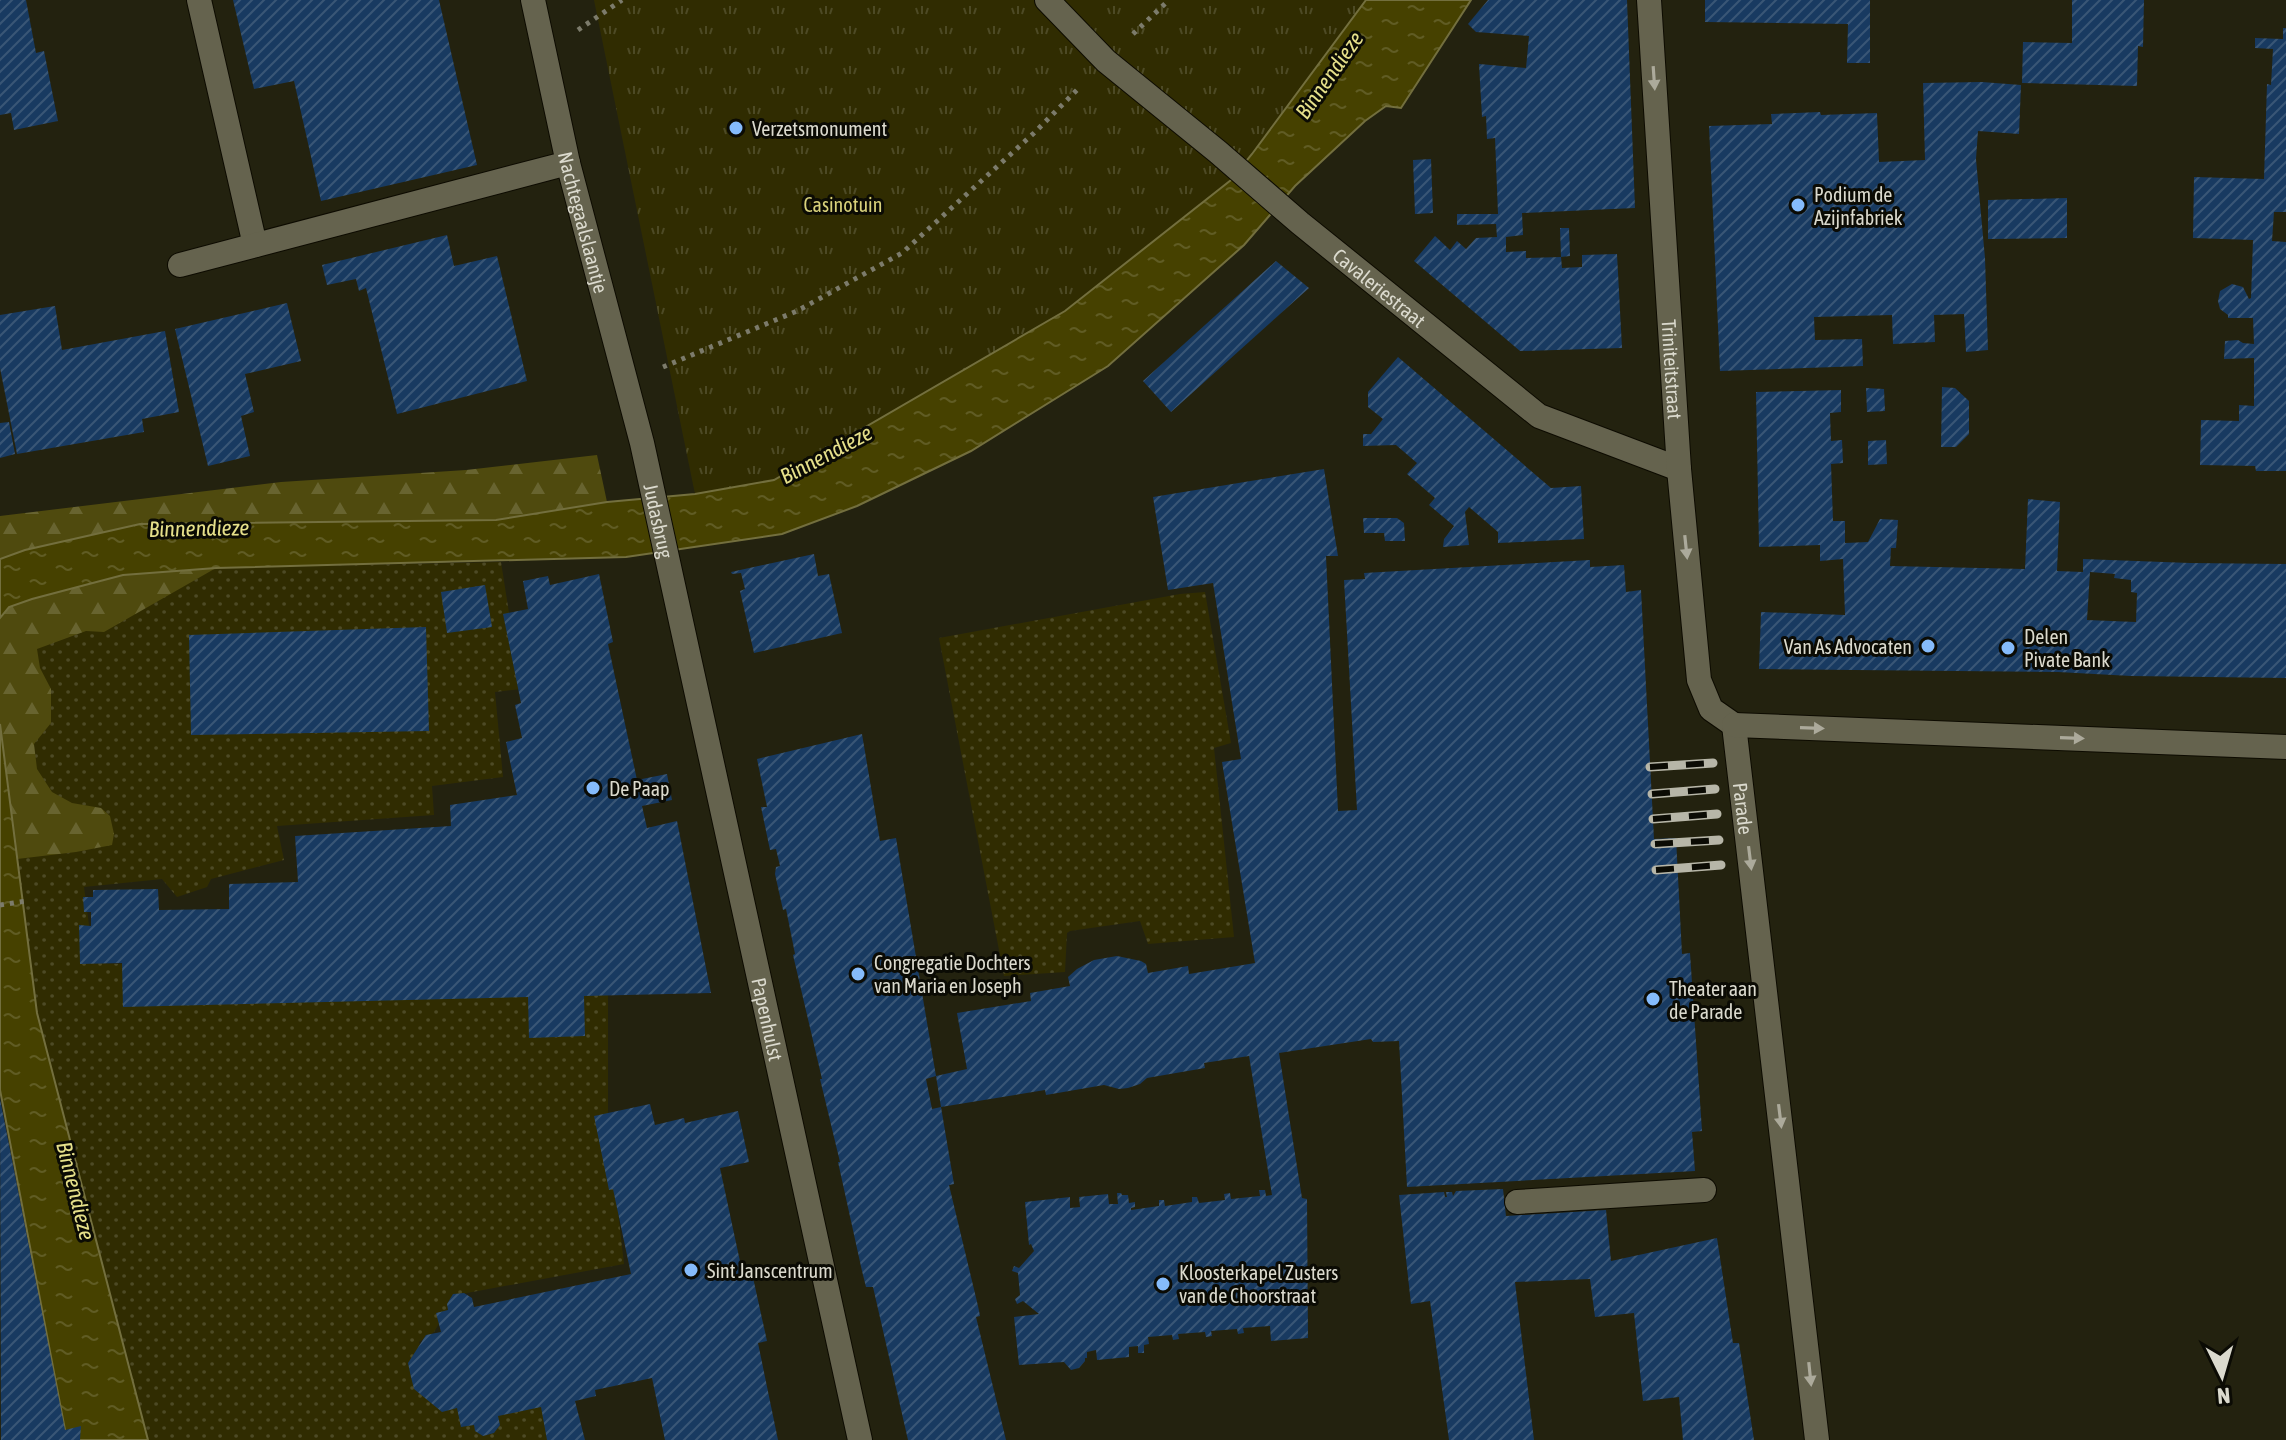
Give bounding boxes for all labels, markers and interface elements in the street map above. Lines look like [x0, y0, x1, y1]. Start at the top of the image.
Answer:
water label: Binnendieze [1289, 26, 1369, 124]
one-way arrow [1648, 66, 1661, 91]
place label: Verzetsmonument [752, 117, 887, 140]
marker: Verzetsmonument [727, 119, 745, 137]
street label: Nachtegaalslaantje [554, 150, 613, 295]
place label: Podium de Azijnfabriek [1814, 183, 1903, 229]
park label: Casinotuin [804, 193, 882, 216]
marker: Podium de Azijnfabriek [1789, 196, 1807, 214]
street label: Cavaleriestraat [1329, 243, 1431, 332]
street label: Triniteitstraat [1658, 319, 1687, 420]
water label: Binnendieze [775, 419, 877, 489]
street label: Judasbrug [640, 481, 678, 561]
water label: Binnendieze [148, 514, 250, 542]
one-way arrow [1680, 535, 1693, 560]
place label: Delen Pivate Bank [2024, 625, 2110, 671]
place label: Van As Advocaten [1784, 635, 1912, 658]
marker: Van As Advocaten [1919, 637, 1937, 655]
marker: Delen Pivate Bank [1999, 639, 2017, 657]
one-way arrow [1800, 721, 1825, 734]
one-way arrow [2060, 732, 2085, 745]
place label: De Paap [609, 777, 670, 800]
marker: De Paap [584, 779, 602, 797]
street label: Parade [1729, 781, 1758, 836]
one-way arrow [1743, 846, 1756, 871]
place label: Congregatie Dochters van Maria en Joseph [874, 951, 1031, 997]
marker: Congregatie Dochters van Maria en Joseph [849, 965, 867, 983]
street label: Papenhulst [748, 975, 788, 1063]
place label: Theater aan de Parade [1669, 977, 1757, 1023]
marker: Theater aan de Parade [1644, 990, 1662, 1008]
one-way arrow [1774, 1104, 1787, 1129]
water label: Binnendieze [51, 1139, 101, 1243]
place label: Sint Janscentrum [707, 1259, 833, 1282]
marker: Sint Janscentrum [682, 1261, 700, 1279]
place label: Kloosterkapel Zusters van de Choorstraat [1179, 1261, 1338, 1307]
marker: Kloosterkapel Zusters van de Choorstraat [1154, 1275, 1172, 1293]
north arrow [2182, 1336, 2262, 1416]
one-way arrow [1803, 1362, 1816, 1387]
text: N [2216, 1382, 2231, 1409]

